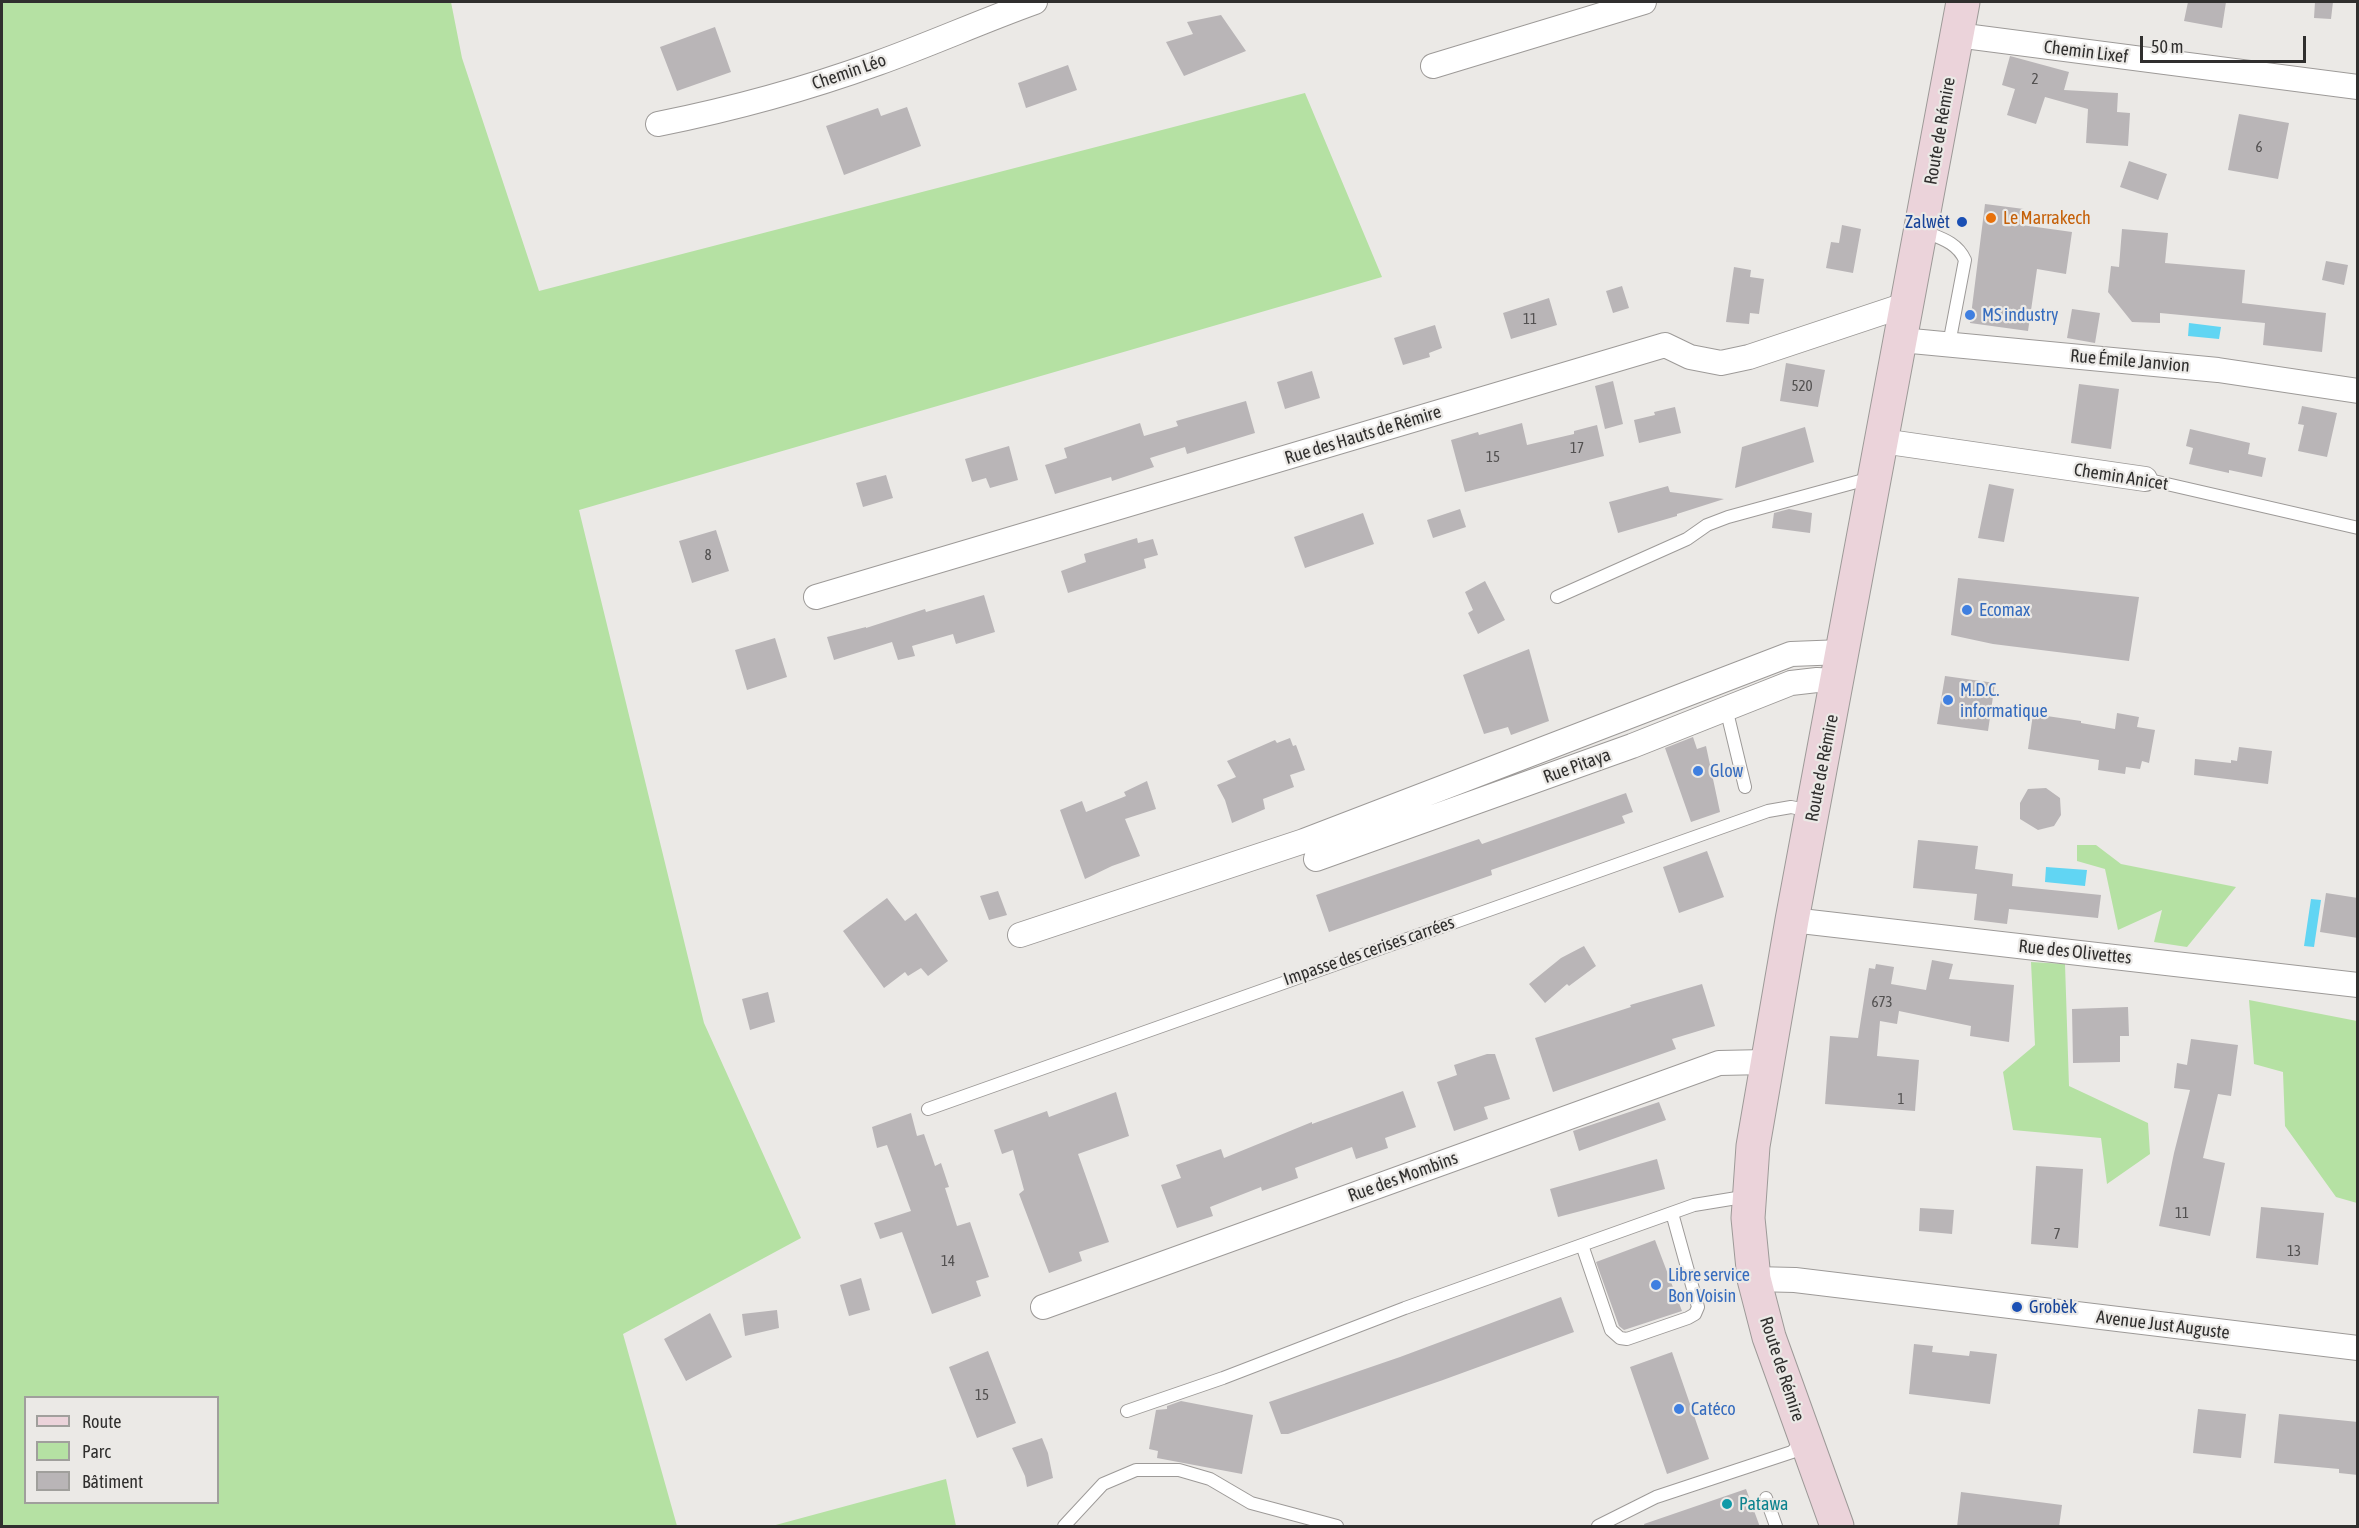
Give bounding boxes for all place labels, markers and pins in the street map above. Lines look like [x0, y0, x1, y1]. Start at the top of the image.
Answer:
place label: Le Marrakech [2003, 207, 2091, 229]
place label: Zalwèt [1905, 211, 1950, 233]
marker: Le Marrakech [1984, 211, 1998, 225]
marker: Zalwèt [1955, 215, 1969, 229]
place label: MS industry [1982, 304, 2058, 326]
marker: MS industry [1963, 308, 1977, 322]
place label: Ecomax [1979, 599, 2030, 621]
marker: Ecomax [1960, 603, 1974, 617]
place label: M.D.C. informatique [1960, 679, 2048, 722]
marker: M.D.C. informatique [1941, 693, 1955, 707]
place label: Glow [1710, 760, 1743, 782]
marker: Glow [1691, 764, 1705, 778]
place label: Libre service Bon Voisin [1668, 1264, 1750, 1306]
marker: Libre service Bon Voisin [1649, 1278, 1663, 1292]
place label: Grobèk [2029, 1296, 2077, 1318]
marker: Grobèk [2010, 1300, 2024, 1314]
place label: Catéco [1691, 1398, 1736, 1420]
marker: Catéco [1672, 1402, 1686, 1416]
place label: Patawa [1739, 1493, 1788, 1515]
marker: Patawa [1720, 1497, 1734, 1511]

